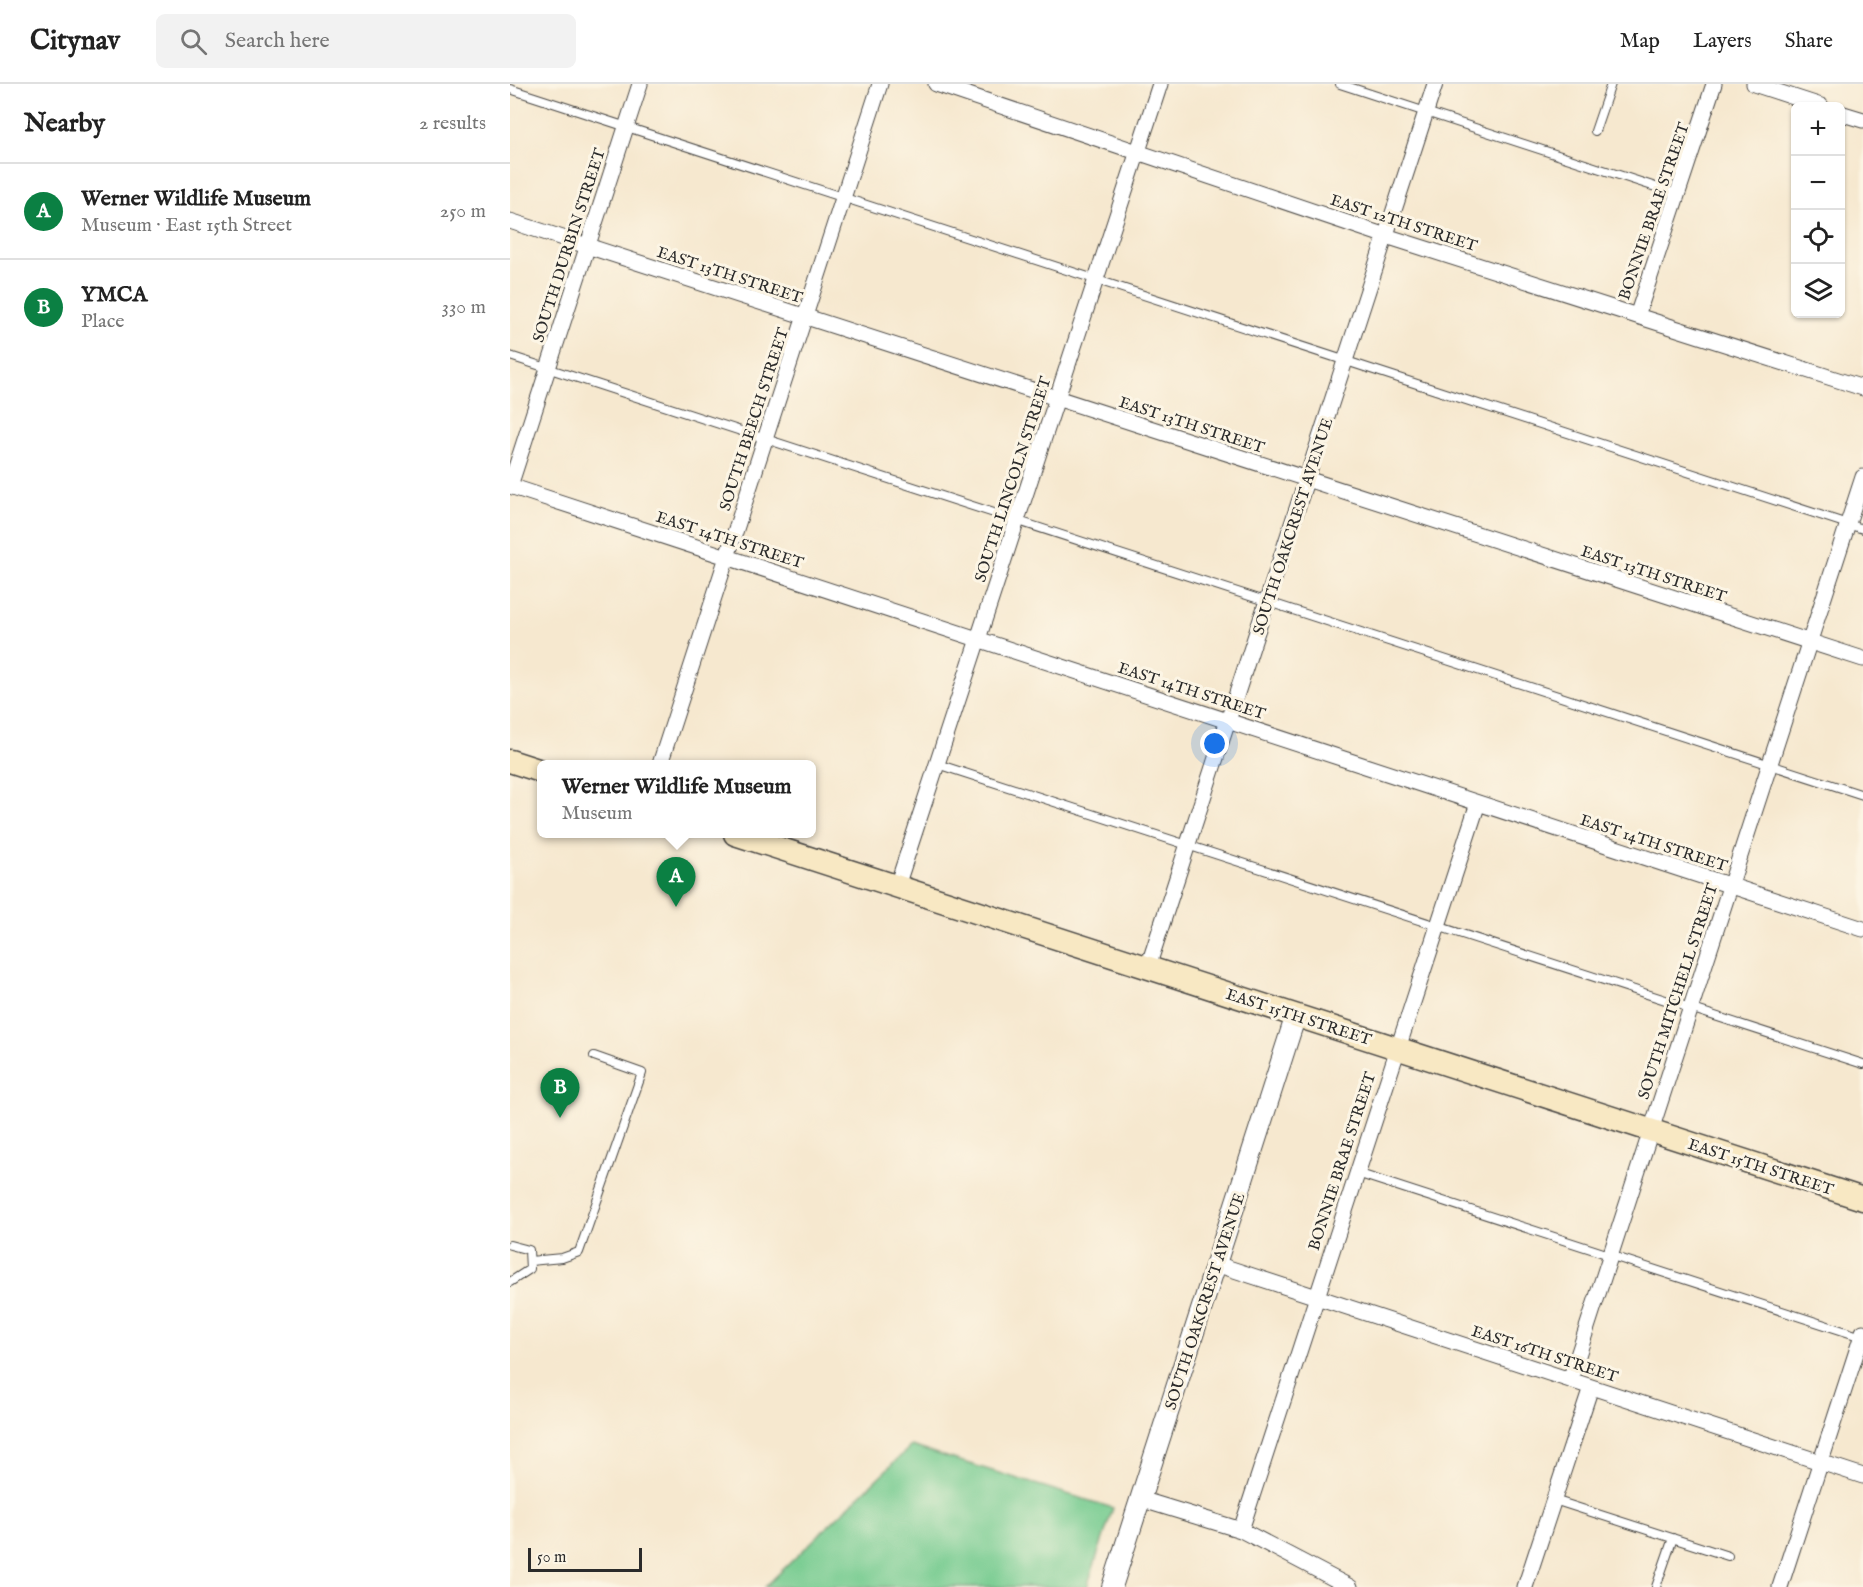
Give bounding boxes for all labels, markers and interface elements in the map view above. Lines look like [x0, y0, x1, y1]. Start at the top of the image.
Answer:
search box [156, 14, 576, 68]
text: Citynav [30, 24, 120, 59]
icon: search [177, 25, 210, 58]
text: Search here [225, 27, 330, 55]
text: Map [1620, 28, 1660, 55]
text: Layers [1693, 28, 1752, 55]
text: Share [1785, 28, 1833, 55]
map controls [1791, 102, 1845, 318]
button: + [1791, 102, 1845, 156]
text: Nearby [24, 107, 105, 140]
text: 2 results [419, 111, 486, 136]
street label: BONNIE BRAE STREET [1615, 120, 1695, 303]
street label: SOUTH DURBIN STREET [529, 146, 611, 345]
button: − [1791, 156, 1845, 210]
text: Werner Wildlife Museum [81, 185, 311, 213]
street label: EAST 12TH STREET [1327, 191, 1480, 257]
text: A [37, 199, 50, 224]
text: 250 m [440, 199, 486, 224]
button: locate [1791, 210, 1845, 264]
text: Museum · East 15th Street [81, 213, 292, 238]
street label: EAST 13TH STREET [654, 243, 805, 309]
button: layers [1791, 264, 1845, 318]
text: YMCA [81, 281, 147, 309]
text: B [37, 295, 50, 320]
text: 330 m [441, 295, 486, 320]
text: Place [81, 309, 124, 334]
street label: SOUTH BEECH STREET [716, 325, 794, 514]
street label: SOUTH LINCOLN STREET [971, 374, 1057, 585]
street label: EAST 13TH STREET [1116, 393, 1267, 459]
street label: SOUTH OAKCREST AVENUE [1249, 416, 1338, 638]
street label: EAST 14TH STREET [653, 508, 806, 574]
street label: EAST 13TH STREET [1578, 542, 1729, 608]
street label: EAST 14TH STREET [1115, 659, 1268, 725]
your location [1200, 729, 1229, 758]
popup [537, 760, 816, 838]
text: Werner Wildlife Museum [561, 773, 792, 801]
text: Museum [561, 801, 632, 826]
street label: EAST 14TH STREET [1577, 811, 1730, 877]
pin: A [656, 858, 696, 907]
street label: SOUTH MITCHELL STREET [1635, 881, 1723, 1102]
street label: EAST 15TH STREET [1223, 985, 1374, 1051]
pin: B [541, 1068, 580, 1118]
street label: BONNIE BRAE STREET [1305, 1070, 1381, 1253]
street label: EAST 15TH STREET [1685, 1135, 1836, 1201]
street label: SOUTH OAKCREST AVENUE [1161, 1191, 1250, 1413]
street label: EAST 16TH STREET [1469, 1322, 1620, 1388]
scale bar [528, 1545, 642, 1572]
text: 50 m [537, 1548, 566, 1568]

